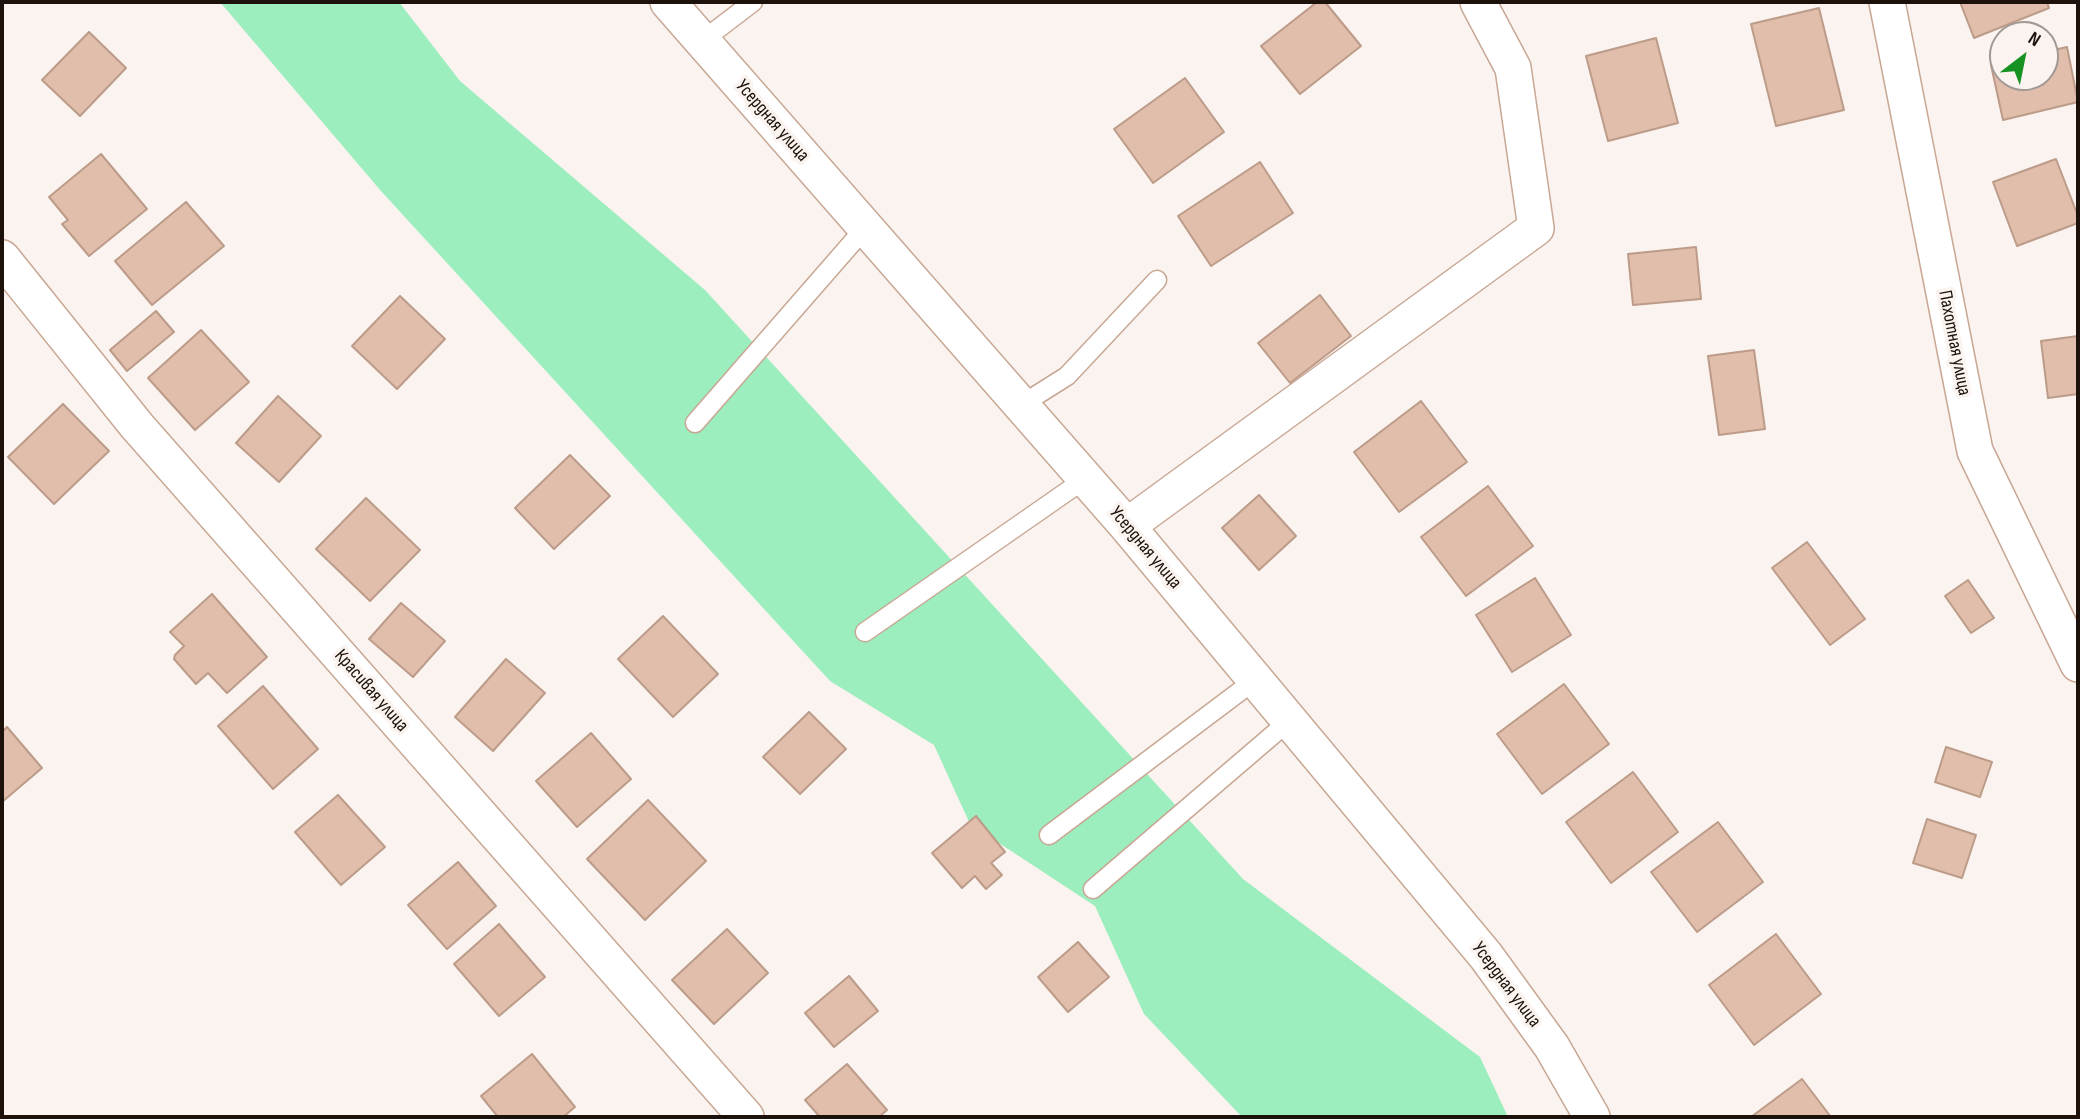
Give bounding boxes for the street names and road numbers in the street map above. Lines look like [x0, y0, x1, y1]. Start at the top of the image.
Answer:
street label: Усердная улица [730, 75, 814, 167]
street label: Пахотная улица [1933, 288, 1975, 398]
street label: Усердная улица [1104, 502, 1186, 594]
street label: Красивая улица [329, 645, 413, 737]
street label: Усердная улица [1467, 938, 1545, 1032]

